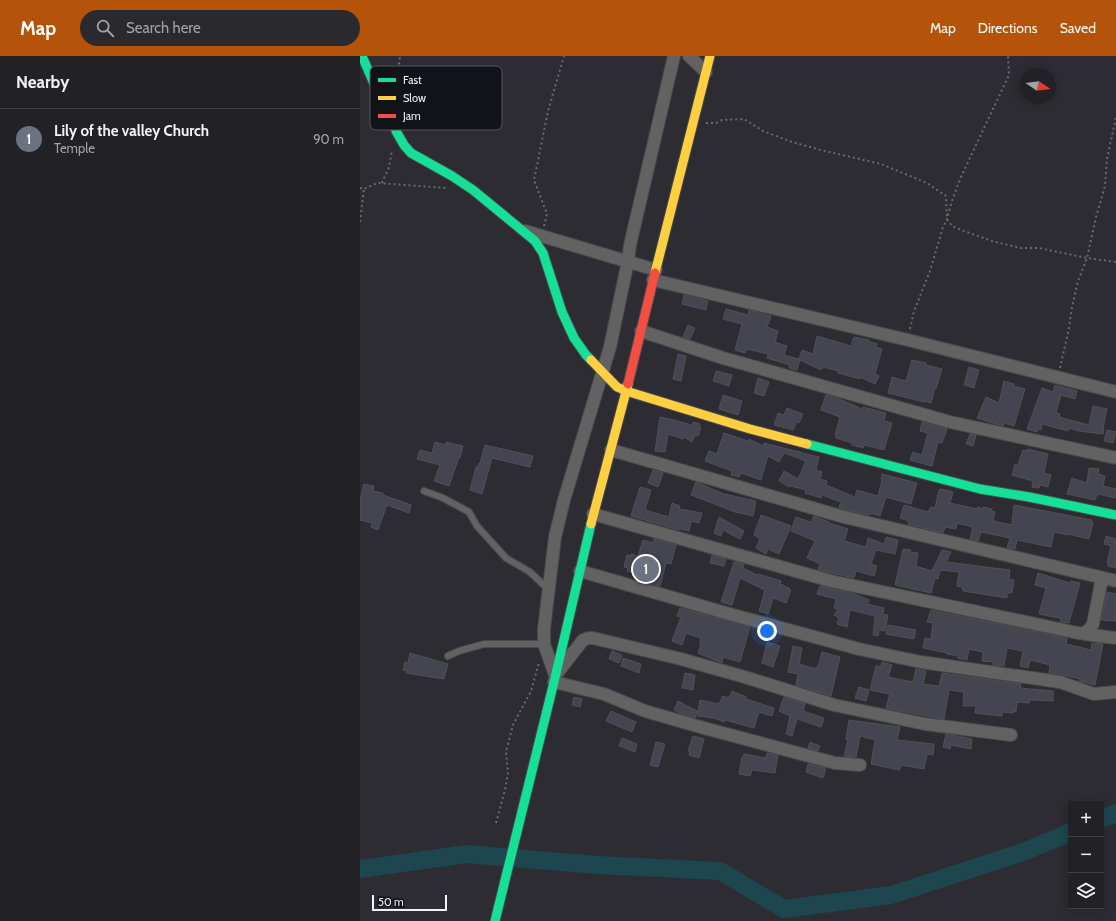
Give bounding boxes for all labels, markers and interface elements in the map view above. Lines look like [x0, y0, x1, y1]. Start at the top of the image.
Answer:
search box [80, 10, 360, 46]
text: Map [20, 17, 56, 40]
icon: search [94, 17, 116, 39]
text: Search here [126, 19, 201, 37]
text: Map [930, 19, 956, 37]
text: Directions [978, 19, 1038, 37]
text: Saved [1060, 19, 1096, 37]
legend [370, 66, 502, 130]
north arrow [1020, 68, 1056, 104]
text: Nearby [16, 72, 69, 92]
text: Fast [403, 73, 422, 87]
text: Slow [403, 91, 426, 105]
text: Jam [402, 109, 421, 123]
text: Lily of the valley Church [54, 122, 209, 140]
text: 1 [27, 131, 31, 147]
text: 90 m [313, 131, 344, 147]
text: Temple [54, 140, 95, 156]
pin: 1 [633, 554, 659, 584]
your location [757, 621, 777, 641]
map controls [1068, 801, 1104, 909]
button: + [1068, 801, 1104, 837]
button: − [1068, 837, 1104, 873]
button: layers [1068, 873, 1104, 909]
scale bar [372, 893, 447, 912]
text: 50 m [378, 895, 404, 909]

